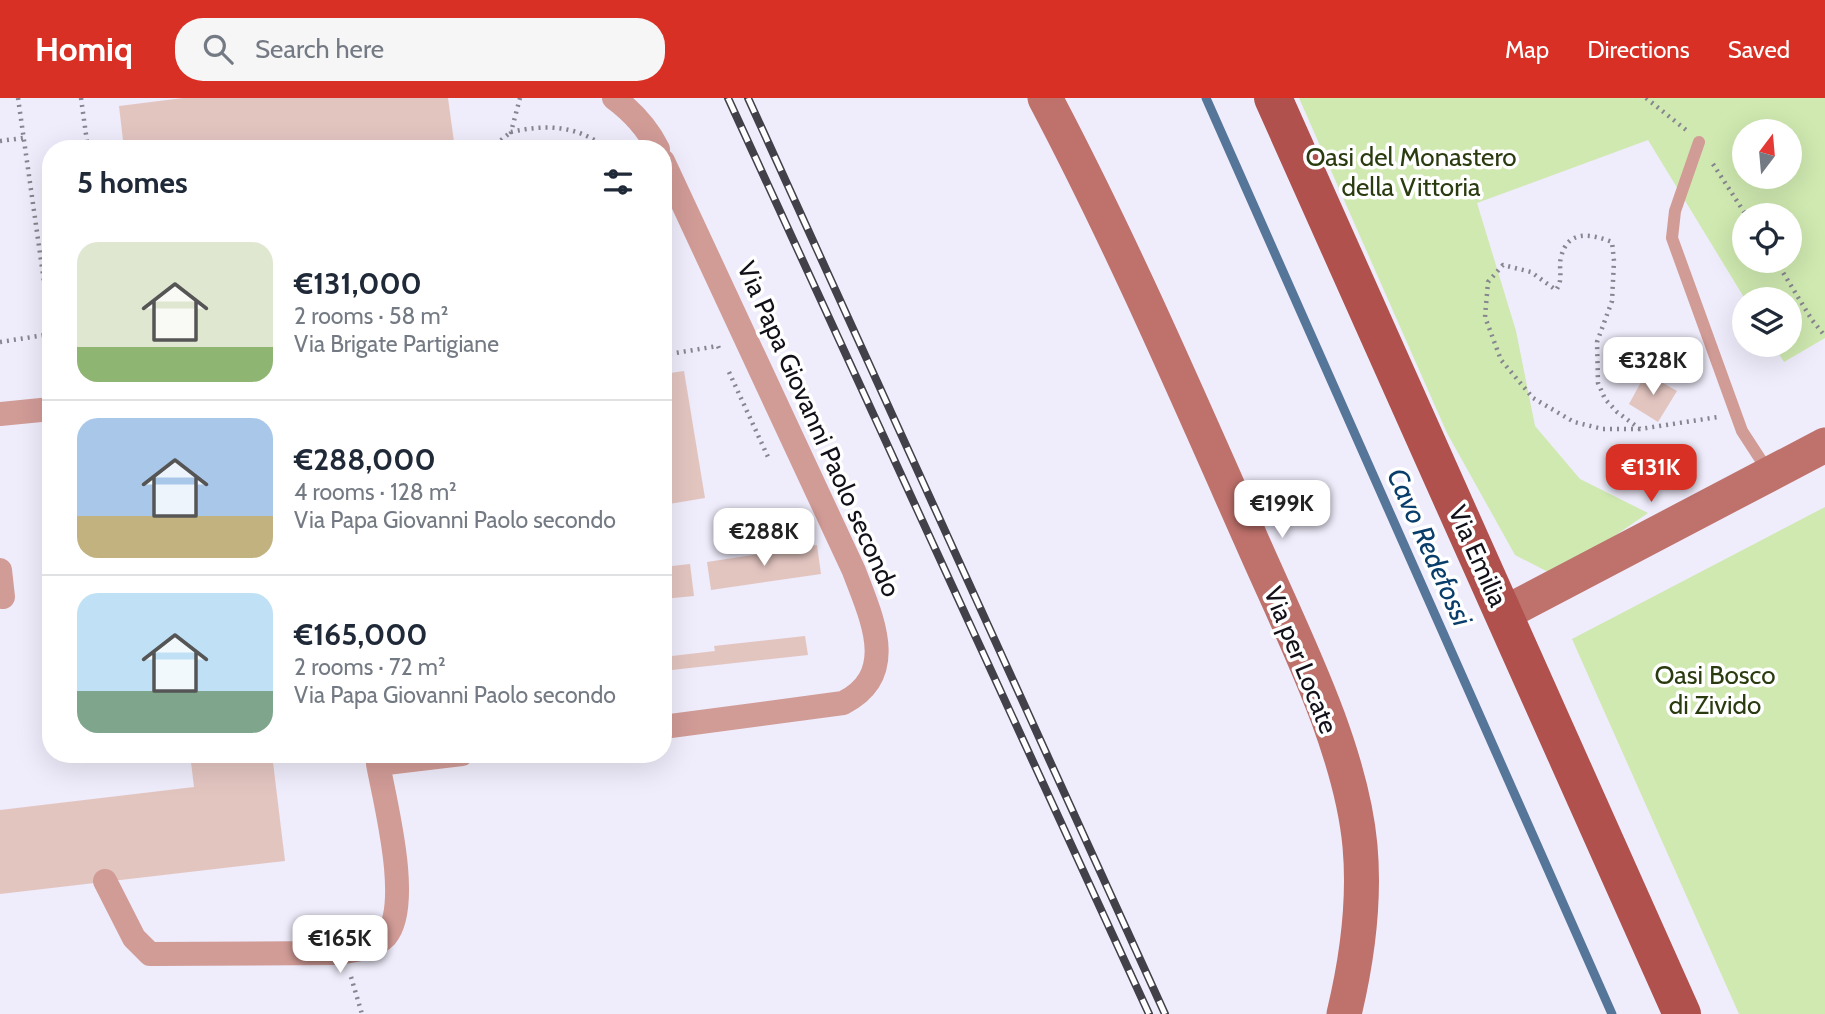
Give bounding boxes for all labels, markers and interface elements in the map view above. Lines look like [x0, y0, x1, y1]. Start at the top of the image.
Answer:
search box [175, 18, 665, 81]
text: Homiq [35, 29, 133, 69]
icon: search [199, 30, 237, 68]
text: Search here [255, 33, 384, 65]
text: Map [1505, 35, 1549, 64]
text: Directions [1587, 35, 1690, 64]
text: Saved [1728, 35, 1790, 64]
north arrow [1732, 119, 1802, 189]
map controls [1732, 119, 1802, 357]
park label: Oasi del Monastero della Vittoria [1305, 141, 1517, 203]
icon: filters [599, 163, 637, 201]
text: 5 homes [77, 164, 188, 201]
button: locate [1732, 203, 1802, 273]
street label: Via Papa Giovanni Paolo secondo [730, 256, 908, 602]
text: €131,000 [294, 265, 422, 302]
icon: home [133, 270, 217, 354]
button: layers [1732, 287, 1802, 357]
text: 2 rooms · 58 m² [294, 302, 448, 330]
text: Via Brigate Partigiane [294, 330, 499, 358]
pin: €328K [1604, 338, 1702, 397]
text: €328K [1619, 346, 1687, 374]
text: €288,000 [294, 441, 436, 478]
pin: €131K [1602, 444, 1700, 504]
icon: home [133, 446, 217, 530]
text: €131K [1622, 453, 1680, 481]
water label: Cavo Redefossi [1380, 463, 1480, 632]
text: 4 rooms · 128 m² [294, 478, 457, 506]
pin: €199K [1233, 480, 1331, 540]
text: €199K [1250, 489, 1314, 517]
street label: Via Emilia [1442, 500, 1515, 612]
text: Via Papa Giovanni Paolo secondo [294, 506, 616, 534]
pin: €288K [715, 508, 813, 568]
text: €288K [729, 517, 799, 545]
street label: Via per Locate [1257, 582, 1345, 738]
text: €165,000 [294, 616, 428, 653]
icon: home [133, 621, 217, 705]
text: 2 rooms · 72 m² [294, 653, 446, 681]
park label: Oasi Bosco di Zivido [1655, 659, 1775, 721]
text: Via Papa Giovanni Paolo secondo [294, 681, 616, 709]
pin: €165K [291, 916, 389, 975]
text: €165K [309, 924, 371, 952]

